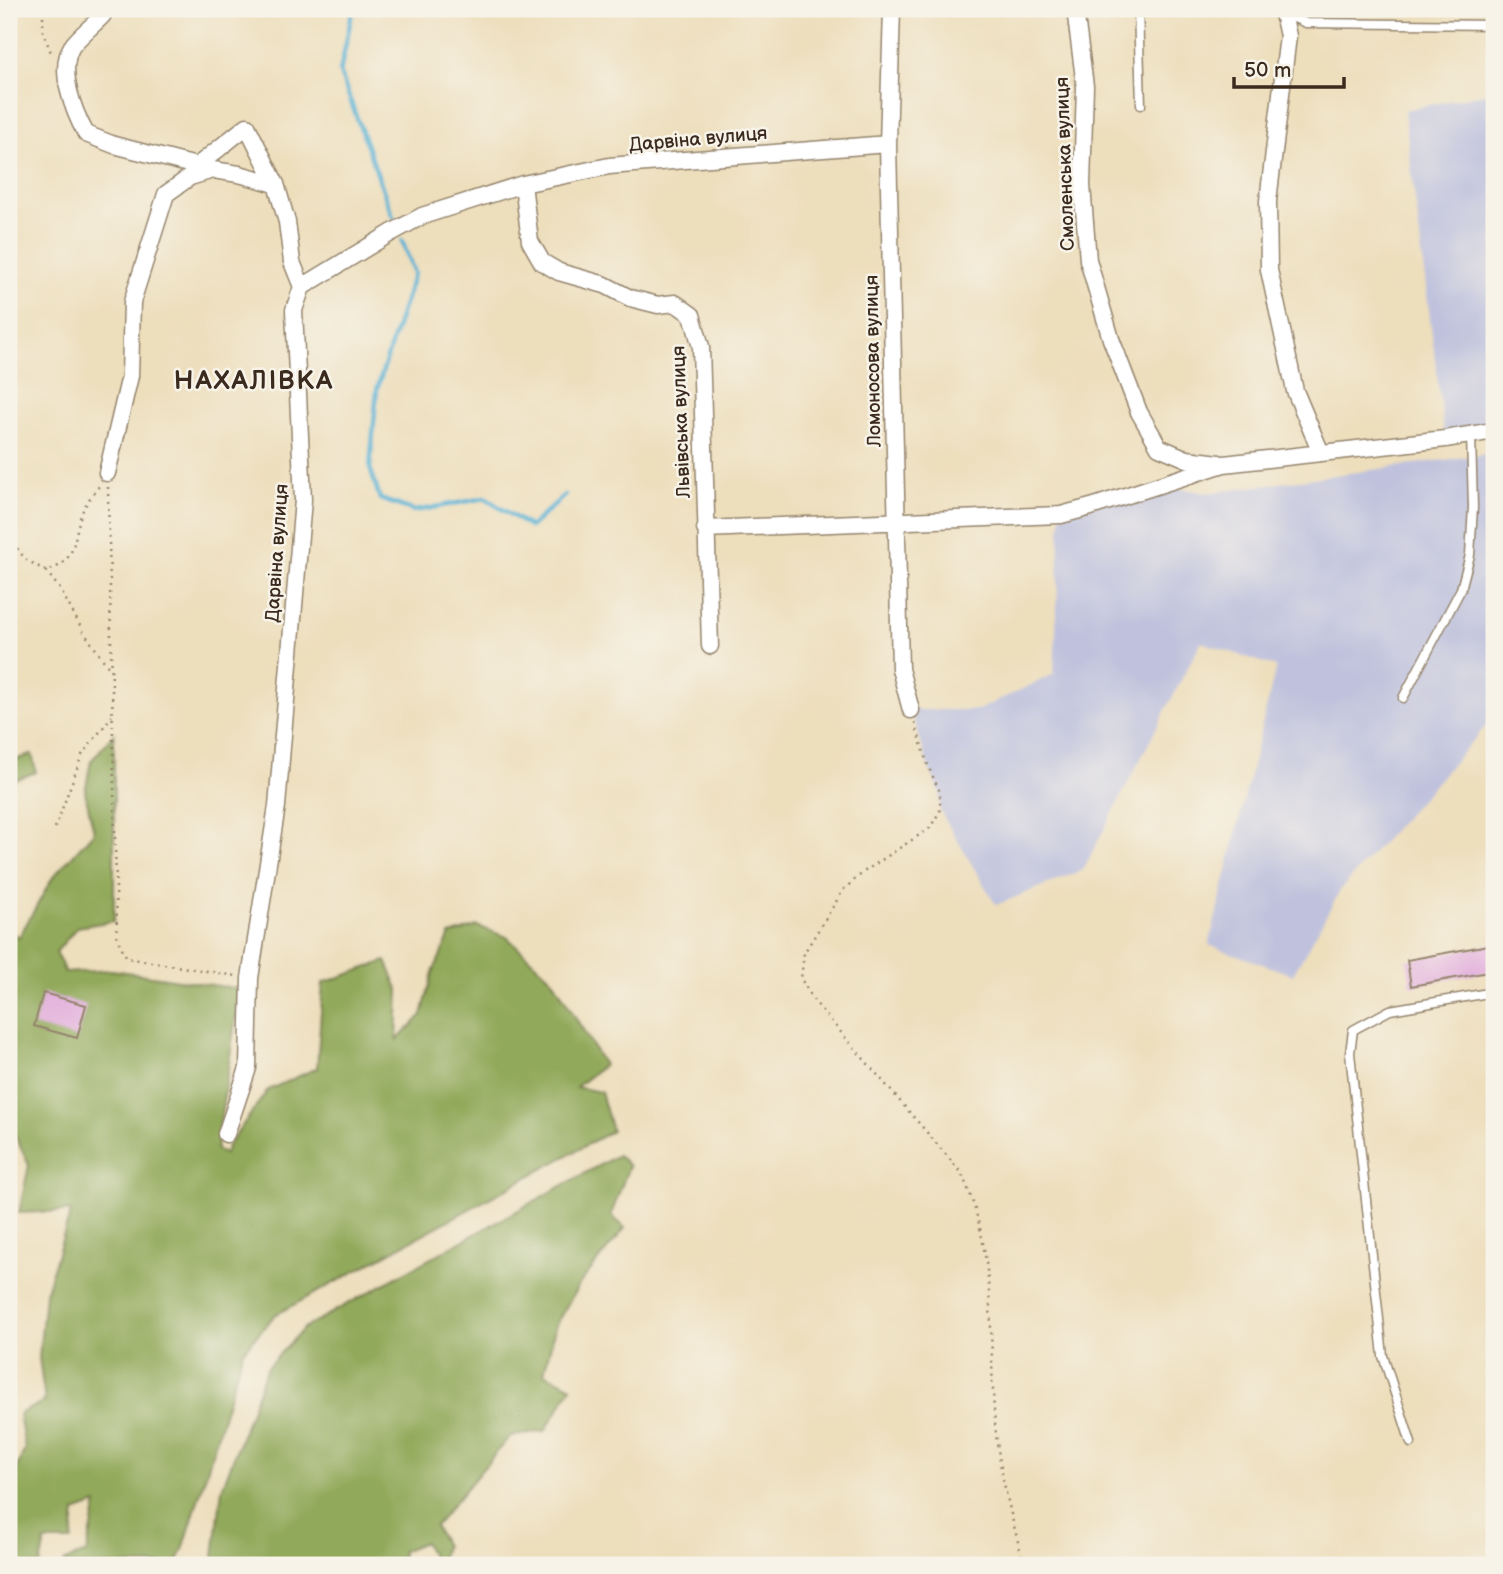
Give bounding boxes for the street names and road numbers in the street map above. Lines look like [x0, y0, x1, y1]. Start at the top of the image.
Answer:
street label: Смоленська вулиця [1051, 77, 1080, 251]
street label: Дарвіна вулиця [628, 122, 768, 157]
street label: Ломоносова вулиця [860, 275, 887, 448]
street label: Львівська вулиця [667, 345, 696, 500]
street label: Дарвіна вулиця [261, 483, 294, 623]

